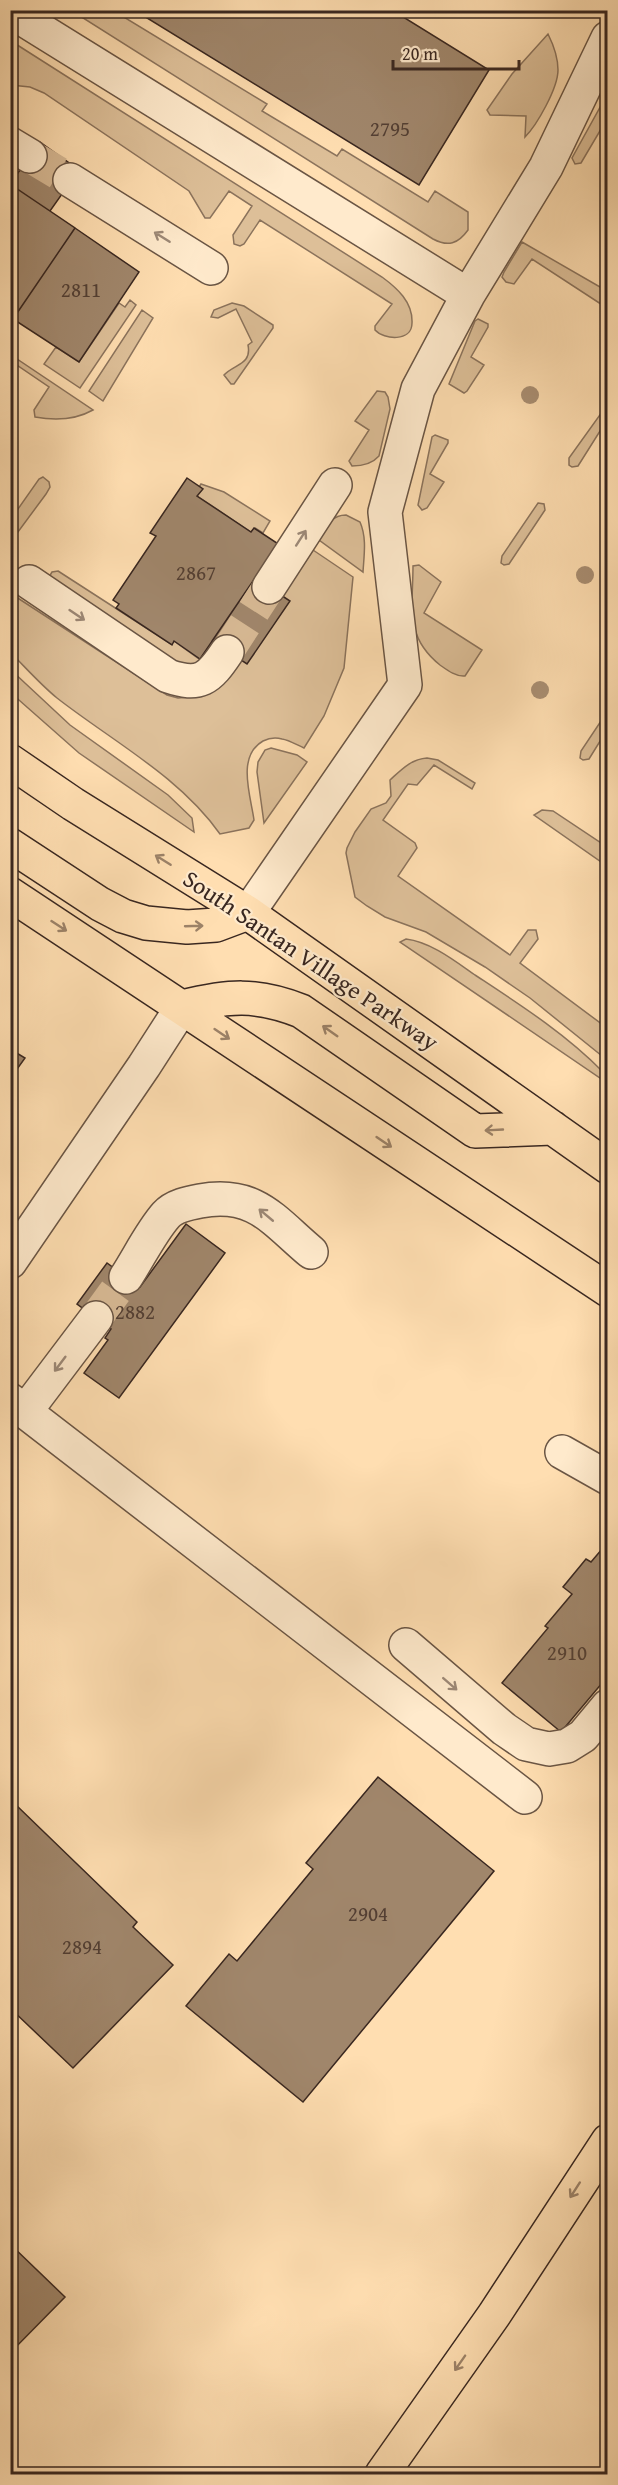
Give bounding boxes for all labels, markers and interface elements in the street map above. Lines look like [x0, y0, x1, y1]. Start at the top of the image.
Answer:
scale bar [393, 33, 519, 71]
text: 20 m [402, 40, 438, 67]
house number: 2795 [370, 113, 410, 144]
one-way arrow [154, 230, 171, 242]
house number: 2811 [61, 274, 101, 305]
one-way arrow [295, 531, 307, 547]
house number: 2867 [176, 557, 216, 588]
one-way arrow [69, 609, 85, 621]
one-way arrow [155, 854, 172, 866]
street label: South Santan Village Parkway [176, 861, 446, 1059]
one-way arrow [51, 920, 67, 932]
one-way arrow [183, 920, 203, 931]
one-way arrow [323, 1025, 339, 1037]
one-way arrow [213, 1028, 230, 1040]
one-way arrow [485, 1125, 505, 1136]
one-way arrow [376, 1135, 393, 1148]
one-way arrow [259, 1208, 275, 1221]
house number: 2882 [115, 1296, 155, 1327]
one-way arrow [54, 1356, 67, 1372]
house number: 2910 [547, 1637, 587, 1668]
one-way arrow [442, 1677, 458, 1690]
house number: 2904 [348, 1898, 388, 1929]
house number: 2894 [62, 1931, 102, 1962]
one-way arrow [569, 2181, 581, 2198]
one-way arrow [454, 2354, 466, 2371]

